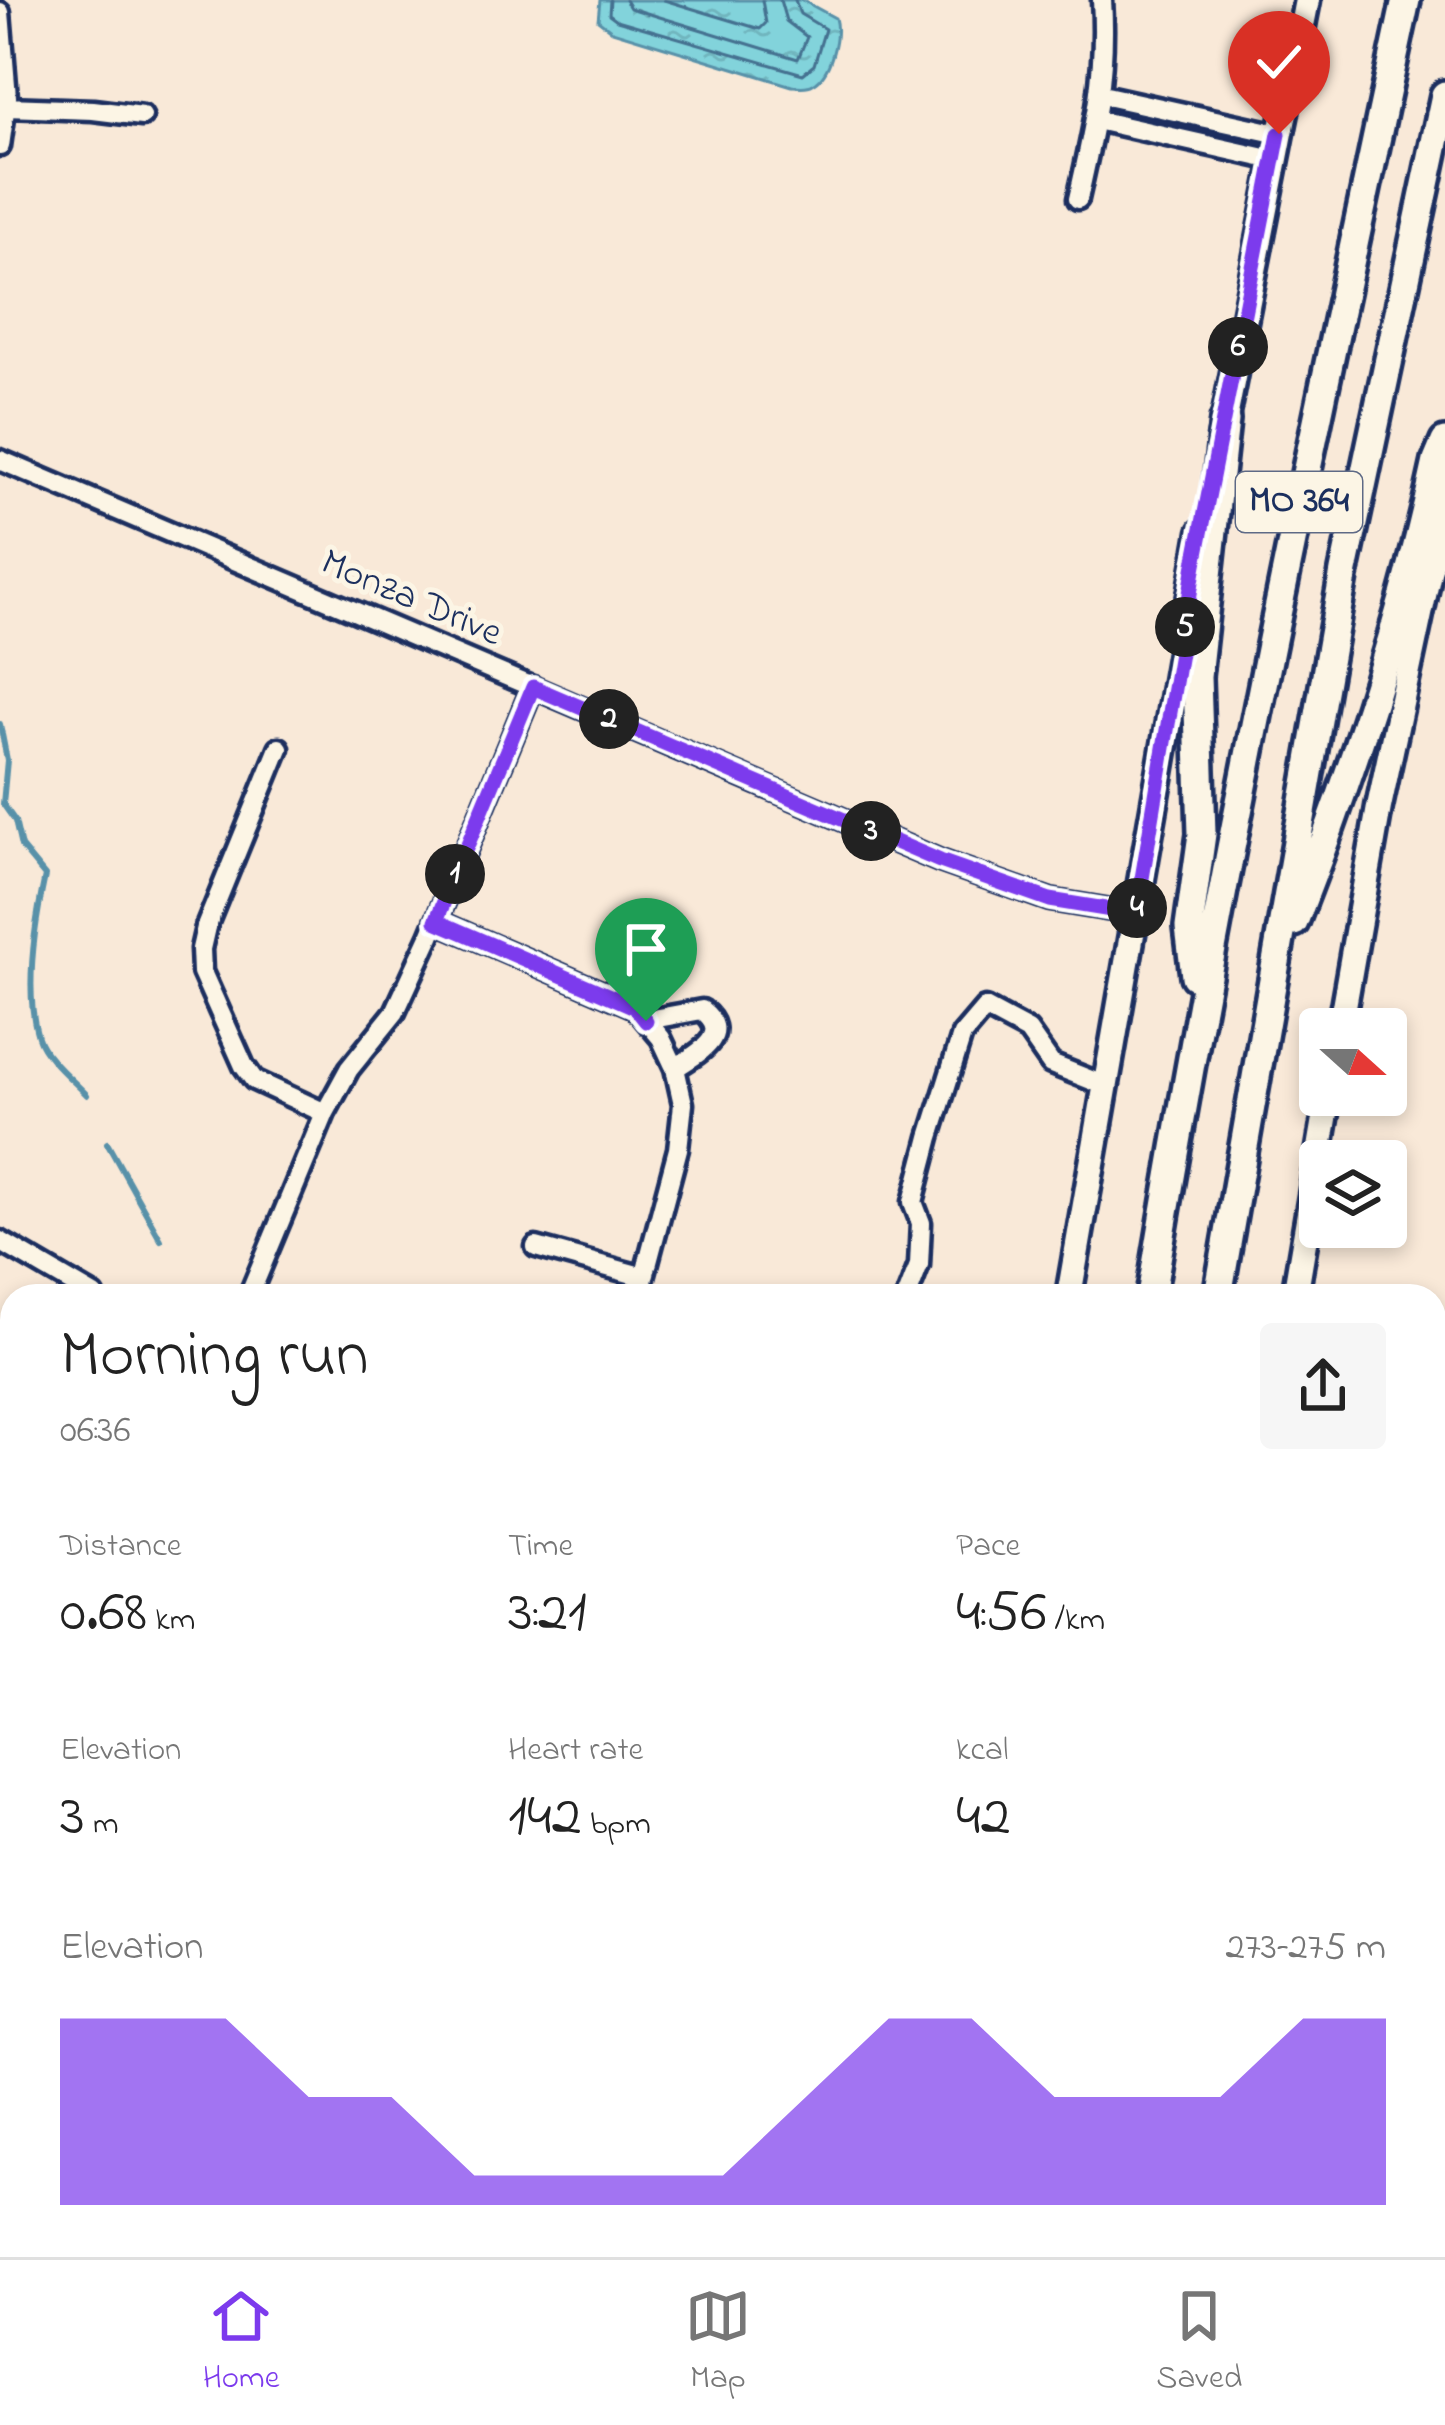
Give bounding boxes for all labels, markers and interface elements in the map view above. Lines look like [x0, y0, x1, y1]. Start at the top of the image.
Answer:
pin [1228, 11, 1330, 134]
icon: check [1246, 29, 1312, 95]
pin: 6 [1208, 317, 1268, 377]
text: 6 [1231, 323, 1245, 371]
road number: MO 364 [1236, 472, 1362, 532]
street label: Monza Drive [312, 535, 511, 663]
pin: 5 [1155, 597, 1215, 657]
text: 5 [1176, 603, 1194, 651]
pin: 2 [579, 689, 639, 749]
text: 2 [601, 695, 617, 743]
pin: 3 [841, 801, 901, 861]
text: 3 [864, 807, 878, 855]
pin: 1 [425, 844, 485, 904]
text: 1 [450, 850, 460, 898]
pin: 4 [1107, 878, 1167, 938]
text: 4 [1130, 884, 1144, 932]
pin [595, 898, 697, 1021]
icon: arrive [613, 916, 679, 982]
north arrow [1299, 1008, 1407, 1116]
map controls [1299, 1008, 1407, 1248]
button: layers [1299, 1140, 1407, 1248]
text: Morning run [60, 1310, 369, 1406]
button: share [1260, 1323, 1386, 1449]
text: 06:36 [60, 1403, 131, 1460]
text: Distance [60, 1523, 182, 1571]
text: Time [508, 1523, 573, 1571]
text: Pace [956, 1523, 1020, 1571]
text: 0.68 [60, 1571, 147, 1658]
text: 3:21 [508, 1571, 587, 1658]
text: 4:56 [956, 1571, 1047, 1658]
text: km [147, 1597, 195, 1645]
text: /km [1047, 1597, 1105, 1645]
text: Elevation [60, 1727, 181, 1775]
text: Heart rate [508, 1727, 643, 1775]
text: kcal [956, 1727, 1008, 1775]
text: 3 [60, 1775, 85, 1862]
text: 142 [508, 1775, 582, 1862]
text: 42 [956, 1775, 1011, 1862]
text: m [85, 1801, 119, 1849]
text: bpm [582, 1801, 651, 1849]
text: Elevation [60, 1920, 203, 1977]
text: 273–275 m [1225, 1920, 1386, 1977]
tab: Home [203, 2283, 279, 2403]
tab: Map [685, 2283, 751, 2403]
tab: Saved [1156, 2283, 1242, 2403]

